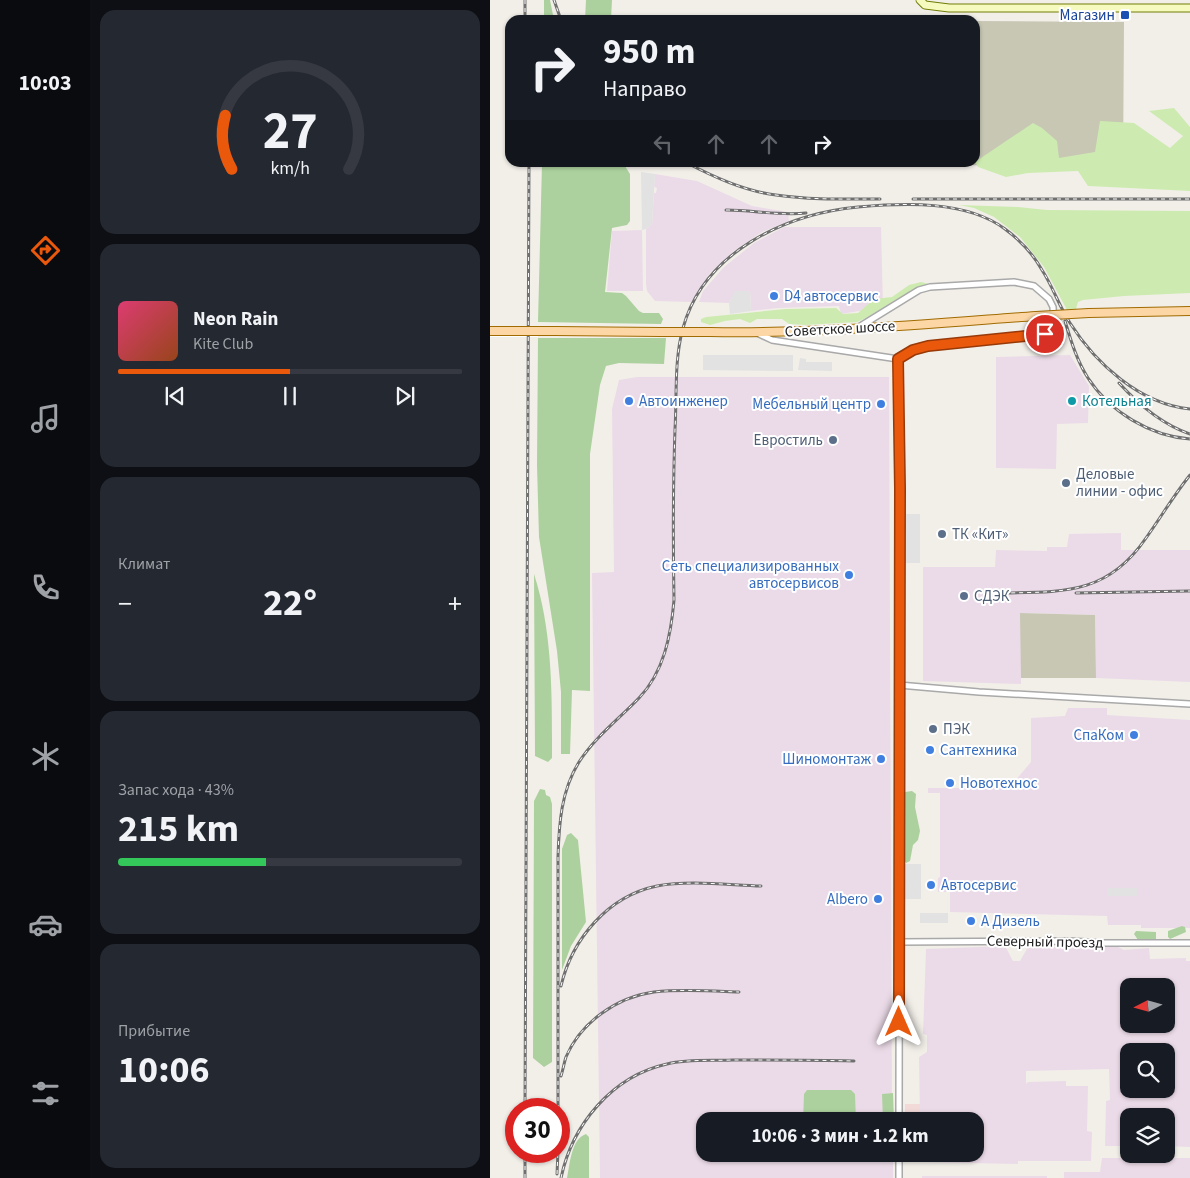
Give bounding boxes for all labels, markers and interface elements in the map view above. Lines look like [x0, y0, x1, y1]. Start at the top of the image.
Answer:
place label: Магазин [1060, 5, 1115, 26]
marker: Магазин [1119, 9, 1131, 21]
text: 950 m [603, 27, 695, 77]
icon: right [520, 35, 585, 100]
text: 10:03 [18, 67, 72, 99]
text: Направо [603, 73, 687, 105]
text: 27 [263, 95, 317, 169]
icon: left [649, 130, 677, 158]
icon: ahead [702, 130, 730, 158]
icon: ahead [755, 130, 783, 158]
icon: right [808, 130, 836, 158]
text: km/h [270, 156, 310, 181]
icon: directions [28, 233, 63, 268]
place label: D4 автосервис [784, 286, 879, 307]
marker: D4 автосервис [768, 290, 780, 302]
text: Neon Rain [193, 306, 278, 333]
pin [1024, 313, 1066, 355]
street label: Советское шоссе [784, 316, 896, 342]
icon: arrive [1031, 320, 1059, 348]
text: Kite Club [193, 333, 253, 355]
icon: previous [161, 382, 189, 410]
icon: pause [276, 382, 304, 410]
icon: next [391, 382, 419, 410]
place label: Автоинженер [639, 391, 728, 412]
place label: Котельная [1082, 391, 1152, 412]
place label: Мебельный центр [752, 394, 871, 415]
marker: Автоинженер [623, 395, 635, 407]
marker: Котельная [1066, 395, 1078, 407]
marker: Мебельный центр [875, 398, 887, 410]
icon: music [28, 401, 63, 436]
place label: Евростиль [754, 430, 823, 451]
marker: Евростиль [827, 434, 839, 446]
place label: Деловые линии - офис [1076, 464, 1163, 502]
marker: Деловые линии - офис [1060, 477, 1072, 489]
place label: ТК «Кит» [952, 524, 1008, 545]
marker: ТК «Кит» [936, 528, 948, 540]
text: Климат [118, 553, 170, 575]
place label: Сеть специализированных автосервисов [662, 556, 839, 594]
marker: Сеть специализированных автосервисов [843, 569, 855, 581]
icon: phone [28, 570, 63, 605]
text: 22° [263, 576, 317, 630]
text: − [118, 584, 132, 624]
text: + [448, 584, 462, 624]
place label: СДЭК [974, 586, 1010, 607]
marker: СДЭК [958, 590, 970, 602]
place label: ПЭК [943, 719, 970, 740]
marker: ПЭК [927, 723, 939, 735]
place label: СпаКом [1073, 725, 1124, 746]
marker: СпаКом [1128, 729, 1140, 741]
icon: climate [28, 739, 63, 774]
place label: Сантехника [940, 740, 1017, 761]
marker: Сантехника [924, 744, 936, 756]
place label: Шиномонтаж [782, 749, 872, 770]
marker: Шиномонтаж [875, 753, 887, 765]
place label: Новотехнос [960, 773, 1038, 794]
marker: Новотехнос [944, 777, 956, 789]
text: Запас хода · 43% [118, 779, 234, 801]
text: 215 km [118, 802, 239, 856]
place label: Автосервис [941, 875, 1017, 896]
marker: Автосервис [925, 879, 937, 891]
place label: Albero [827, 889, 868, 910]
marker: Albero [872, 893, 884, 905]
icon: car [28, 907, 63, 942]
place label: А Дизель [981, 911, 1040, 932]
marker: А Дизель [965, 915, 977, 927]
street label: Северный проезд [987, 930, 1103, 954]
north arrow [1120, 978, 1175, 1032]
map controls [1120, 978, 1175, 1163]
position arrow [872, 995, 924, 1047]
text: Прибытие [118, 1020, 190, 1042]
text: 10:06 [118, 1043, 210, 1097]
button: search [1120, 1043, 1175, 1098]
icon: filters [28, 1076, 63, 1111]
speed limit sign: 30 [505, 1098, 570, 1163]
button: layers [1120, 1108, 1175, 1163]
text: 10:06 · 3 мин · 1.2 km [751, 1123, 929, 1150]

